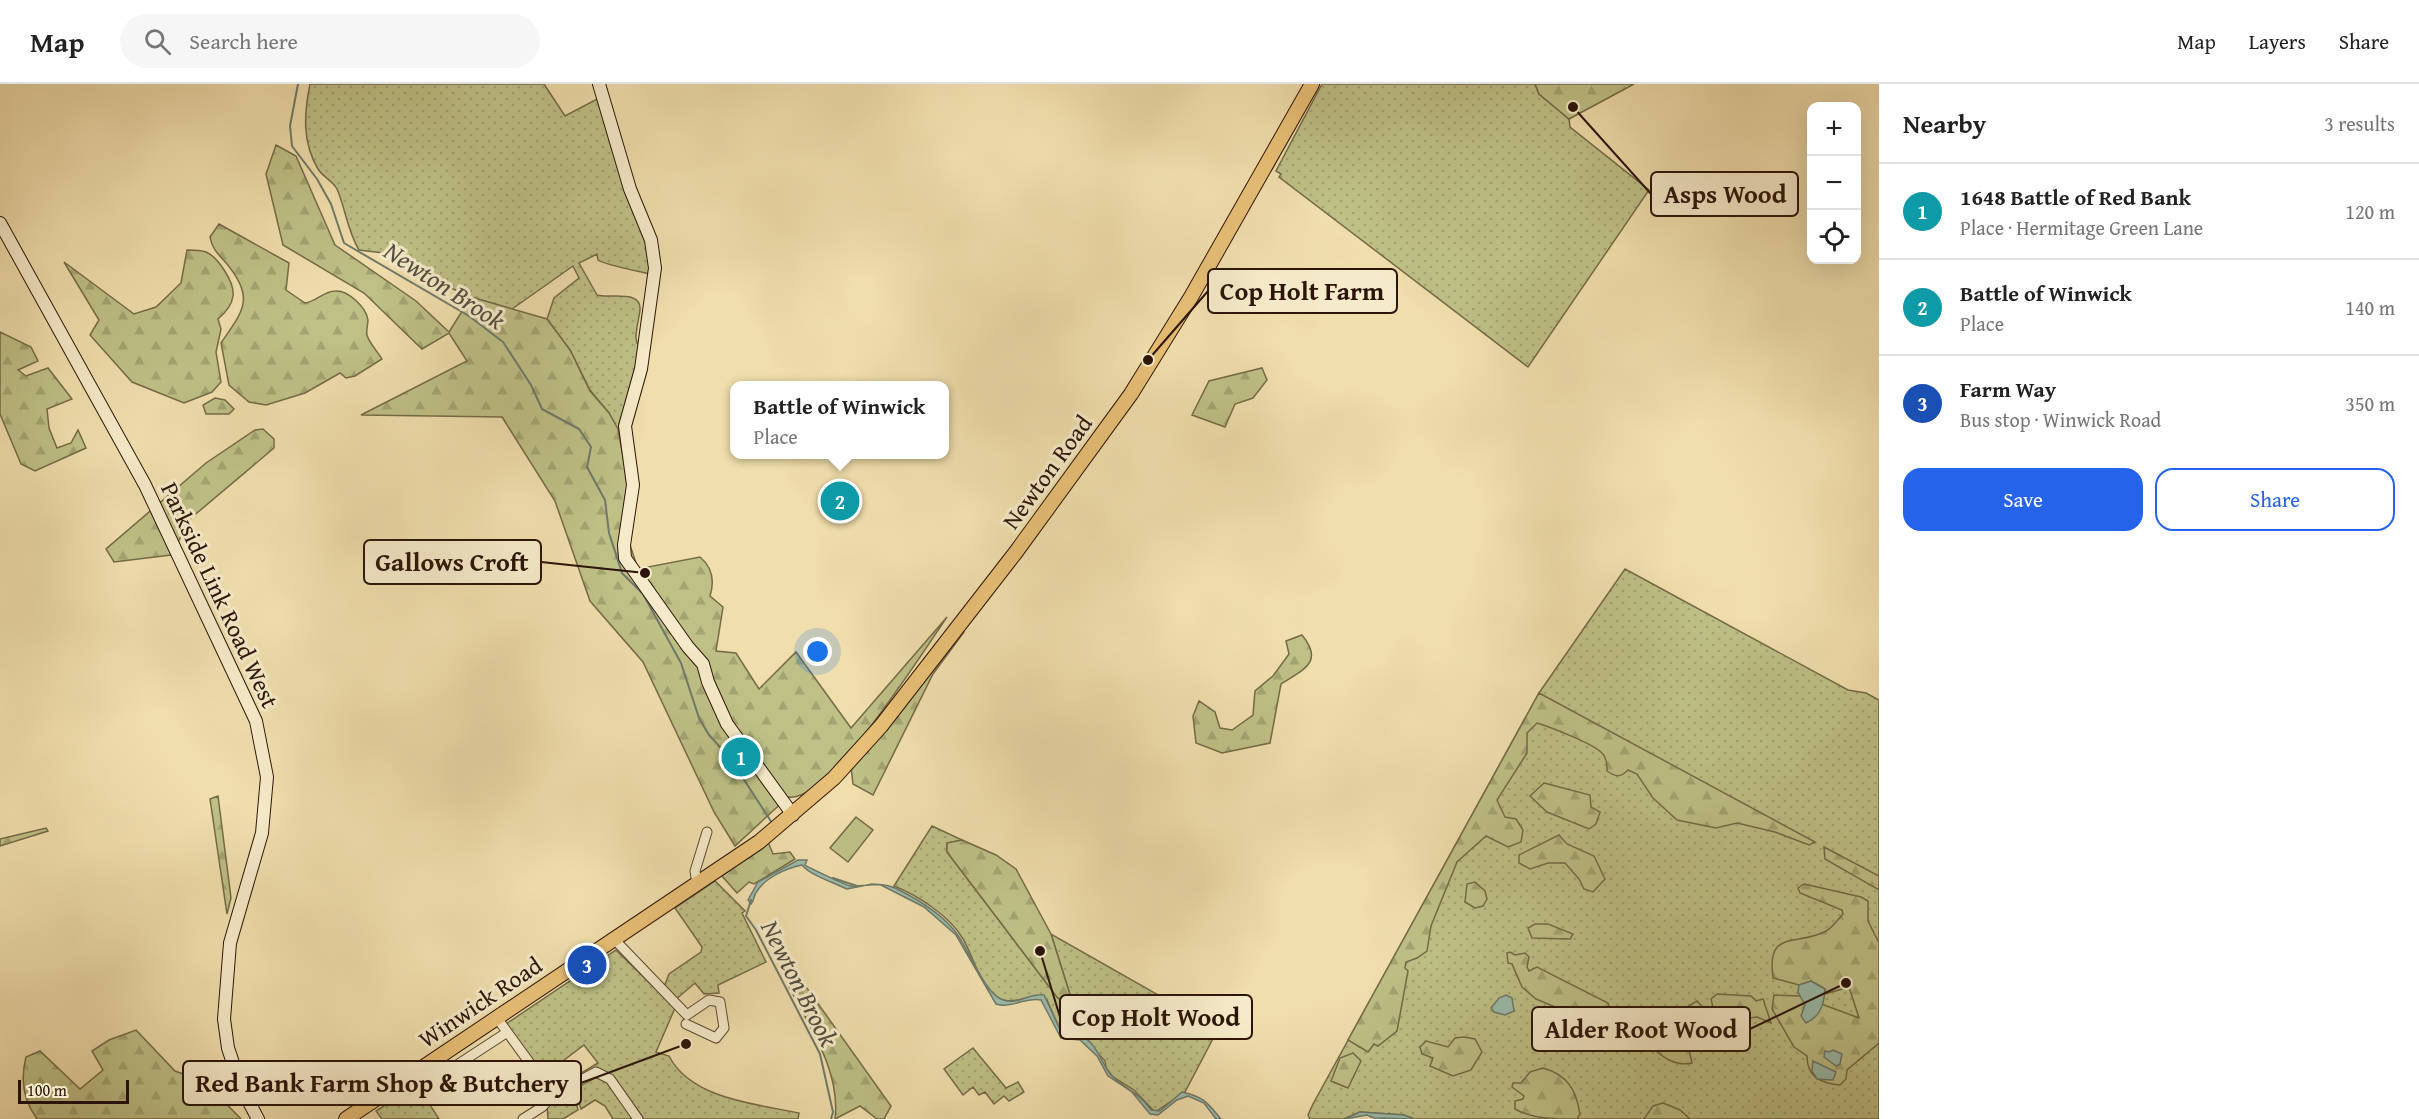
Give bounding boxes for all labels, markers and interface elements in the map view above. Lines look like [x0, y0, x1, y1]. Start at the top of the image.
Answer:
search box [120, 14, 540, 68]
text: Map [30, 21, 84, 62]
icon: search [141, 25, 174, 58]
text: Search here [189, 25, 298, 57]
text: Map [2177, 26, 2216, 57]
text: Layers [2249, 26, 2306, 57]
text: Share [2339, 26, 2389, 57]
map controls [1807, 102, 1861, 264]
button: + [1807, 102, 1861, 156]
text: Nearby [1903, 104, 1986, 143]
text: 3 results [2324, 109, 2395, 138]
button: − [1807, 156, 1861, 210]
callout: Asps Wood [1651, 172, 1798, 216]
text: Asps Wood [1663, 174, 1787, 213]
text: 1648 Battle of Red Bank [1960, 181, 2191, 213]
text: 1 [1917, 197, 1928, 226]
text: 120 m [2345, 197, 2395, 226]
button: locate [1807, 210, 1861, 264]
text: Place · Hermitage Green Lane [1960, 213, 2203, 242]
water label: Newton Brook [376, 231, 513, 339]
callout: Cop Holt Farm [1208, 269, 1397, 313]
text: Cop Holt Farm [1220, 271, 1385, 310]
text: Battle of Winwick [1960, 277, 2132, 309]
text: 2 [1917, 293, 1928, 322]
text: 140 m [2345, 293, 2395, 322]
text: Place [1960, 309, 2004, 338]
text: Farm Way [1960, 373, 2056, 405]
popup [730, 381, 949, 459]
text: 3 [1917, 389, 1928, 418]
text: 350 m [2345, 389, 2395, 418]
text: Battle of Winwick [754, 390, 925, 422]
text: Bus stop · Winwick Road [1960, 405, 2161, 434]
street label: Newton Road [994, 407, 1101, 536]
text: Place [754, 422, 798, 451]
button: Save [1903, 468, 2143, 531]
button: Share [2155, 468, 2395, 531]
street label: Parkside Link Road West [152, 476, 288, 714]
pin: 2 [820, 478, 860, 524]
callout: Gallows Croft [364, 540, 541, 584]
text: Gallows Croft [375, 542, 529, 581]
your location [803, 637, 832, 666]
pin: 1 [722, 734, 760, 780]
water label: Newton Brook [751, 912, 849, 1053]
pin: 3 [568, 942, 606, 988]
street label: Winwick Road [411, 948, 549, 1056]
callout: Cop Holt Wood [1060, 995, 1252, 1039]
text: Cop Holt Wood [1072, 997, 1240, 1036]
callout: Alder Root Wood [1532, 1007, 1750, 1051]
text: Alder Root Wood [1544, 1009, 1738, 1048]
callout: Red Bank Farm Shop & Butchery [183, 1061, 581, 1105]
text: Red Bank Farm Shop & Butchery [195, 1063, 569, 1102]
scale bar [18, 1077, 129, 1104]
text: 100 m [27, 1078, 67, 1102]

